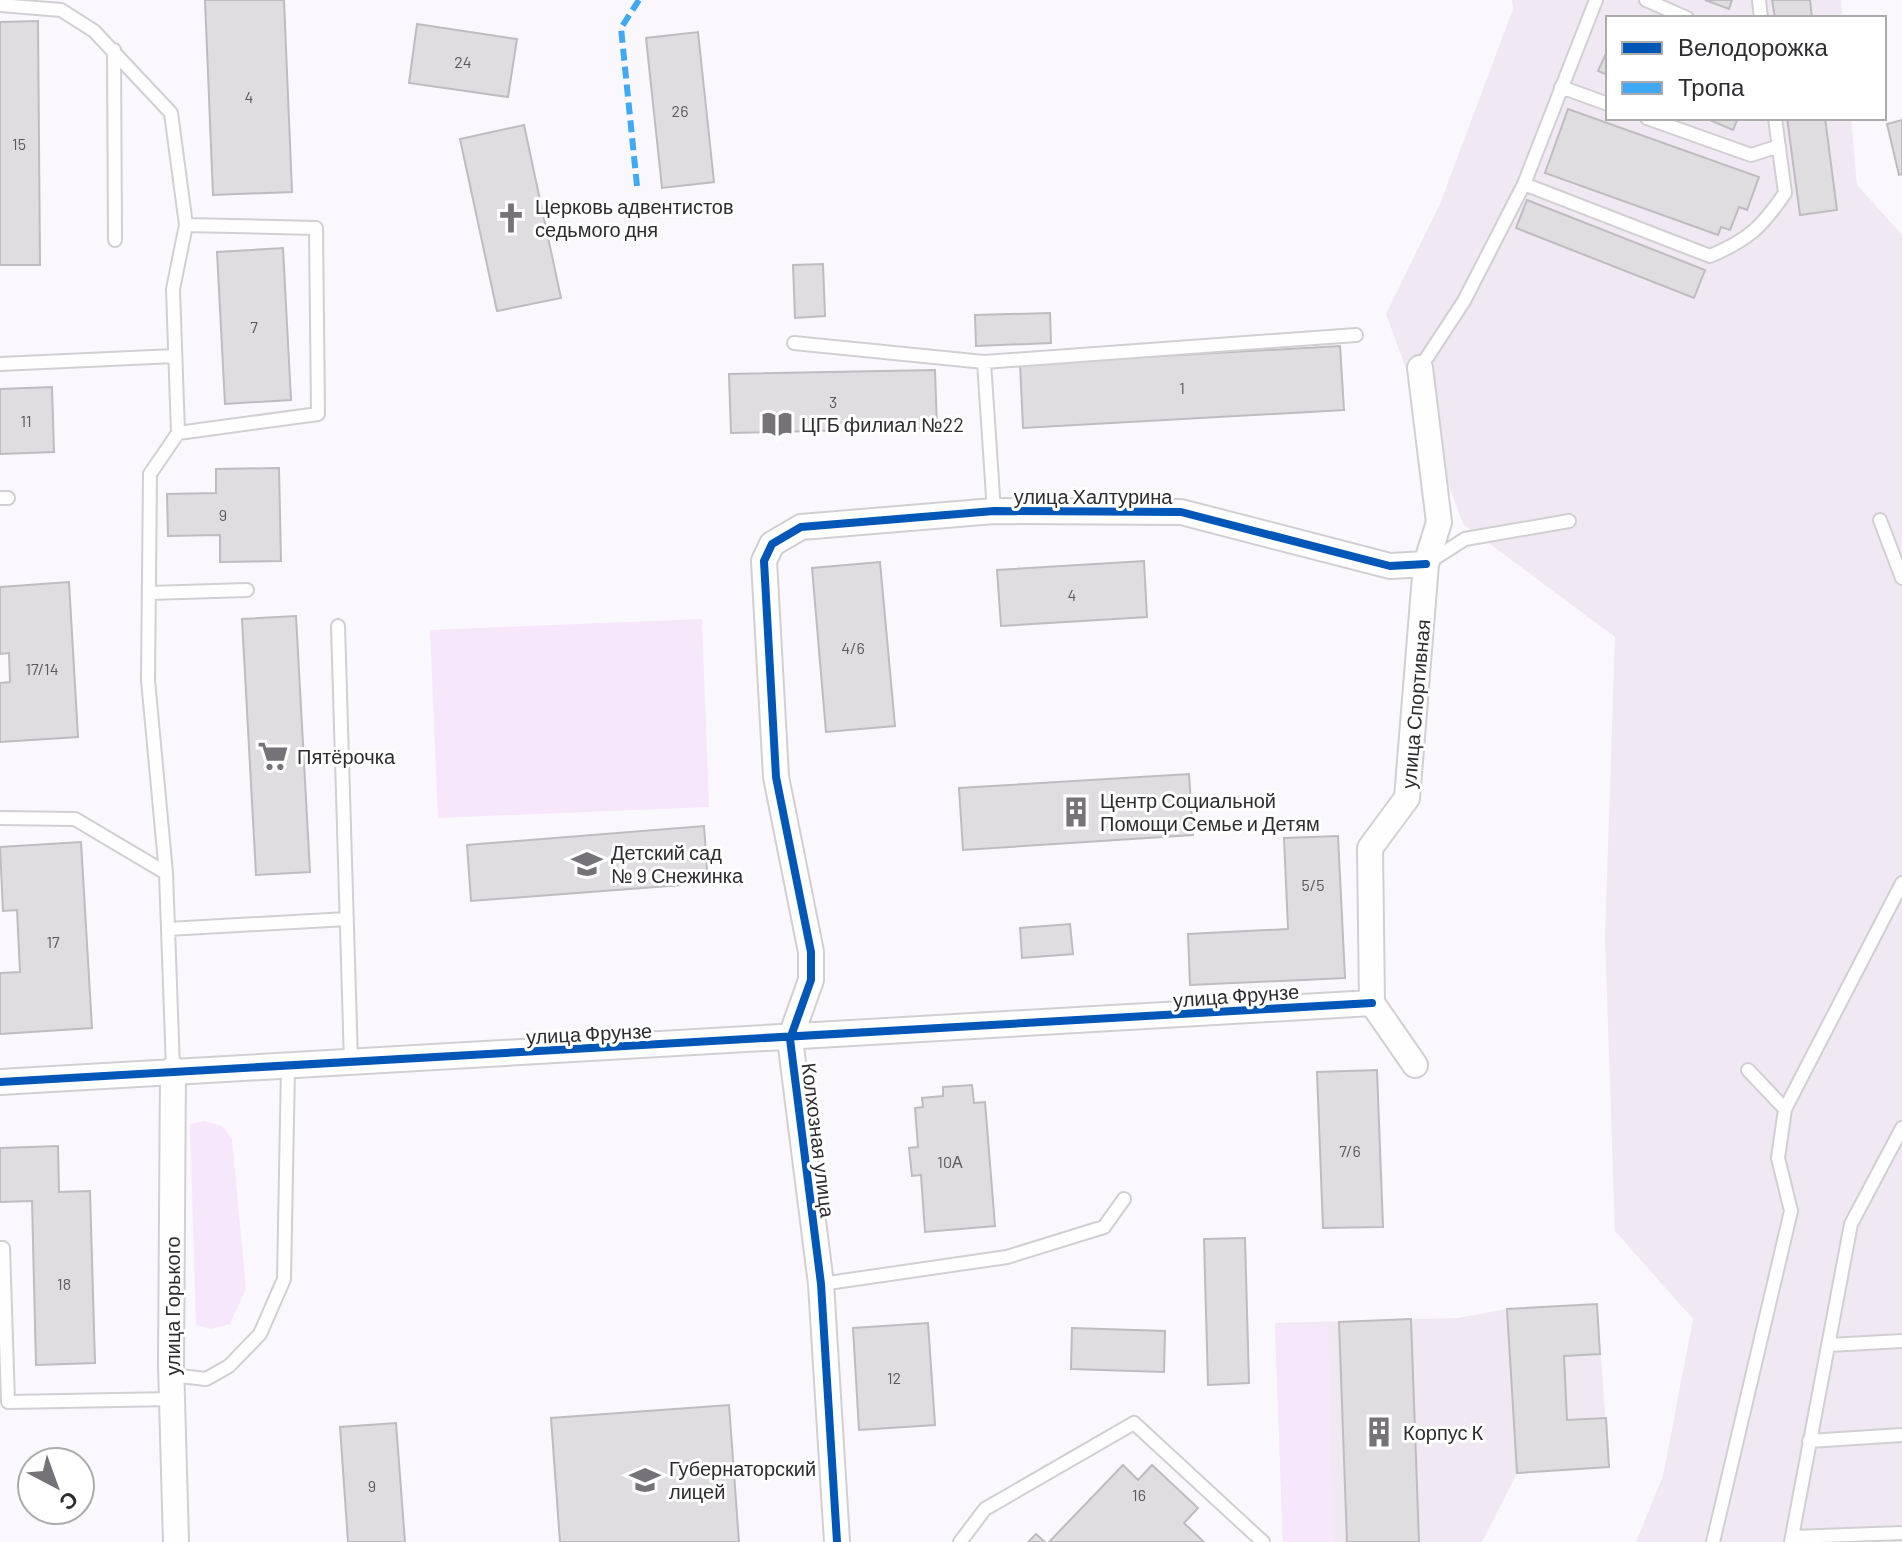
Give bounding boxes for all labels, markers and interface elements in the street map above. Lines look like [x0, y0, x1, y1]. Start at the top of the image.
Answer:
legend [1606, 16, 1886, 120]
text: Велодорожка [1678, 32, 1829, 61]
house number: 24 [454, 52, 472, 71]
text: Тропа [1678, 72, 1745, 101]
house number: 4 [245, 87, 253, 106]
house number: 26 [672, 101, 688, 120]
house number: 15 [12, 134, 26, 153]
place label: Церковь адвентистов седьмого дня [535, 194, 734, 241]
church icon: Церковь адвентистов седьмого дня [494, 201, 528, 235]
house number: 7 [250, 317, 258, 336]
house number: 1 [1179, 378, 1185, 397]
house number: 3 [829, 392, 837, 411]
library icon: ЦГБ филиал №22 [760, 407, 794, 441]
house number: 11 [20, 411, 32, 430]
place label: ЦГБ филиал №22 [801, 412, 964, 436]
street label: улица Халтурина [1014, 484, 1173, 508]
house number: 9 [219, 505, 227, 524]
house number: 4 [1068, 585, 1076, 604]
street label: улица Спортивная [1396, 618, 1434, 790]
house number: 4/6 [841, 638, 865, 657]
house number: 17/14 [25, 659, 59, 678]
supermarket icon: Пятёрочка [256, 739, 290, 773]
place label: Пятёрочка [297, 744, 396, 768]
place label: Центр Социальной Помощи Семье и Детям [1100, 788, 1320, 835]
building icon: Центр Социальной Помощи Семье и Детям [1059, 795, 1093, 829]
place label: Детский сад № 9 Снежинка [611, 840, 744, 887]
school or university icon: Детский сад № 9 Снежинка [570, 847, 604, 881]
house number: 5/5 [1302, 875, 1324, 894]
house number: 17 [46, 932, 60, 951]
street label: улица Фрунзе [1172, 979, 1300, 1011]
street label: улица Фрунзе [525, 1018, 653, 1048]
street label: Колхозная улица [798, 1061, 841, 1220]
house number: 7/6 [1339, 1141, 1361, 1160]
house number: 10А [937, 1152, 963, 1171]
street label: улица Горького [160, 1236, 184, 1376]
house number: 18 [57, 1274, 71, 1293]
house number: 12 [887, 1368, 901, 1387]
building icon: Корпус К [1362, 1415, 1396, 1449]
place label: Корпус К [1403, 1420, 1484, 1444]
north arrow [16, 1446, 96, 1526]
place label: Губернаторский лицей [669, 1456, 816, 1503]
school or university icon: Губернаторский лицей [628, 1463, 662, 1497]
house number: 9 [368, 1476, 376, 1495]
house number: 16 [1132, 1485, 1146, 1504]
text: С [55, 1487, 84, 1517]

